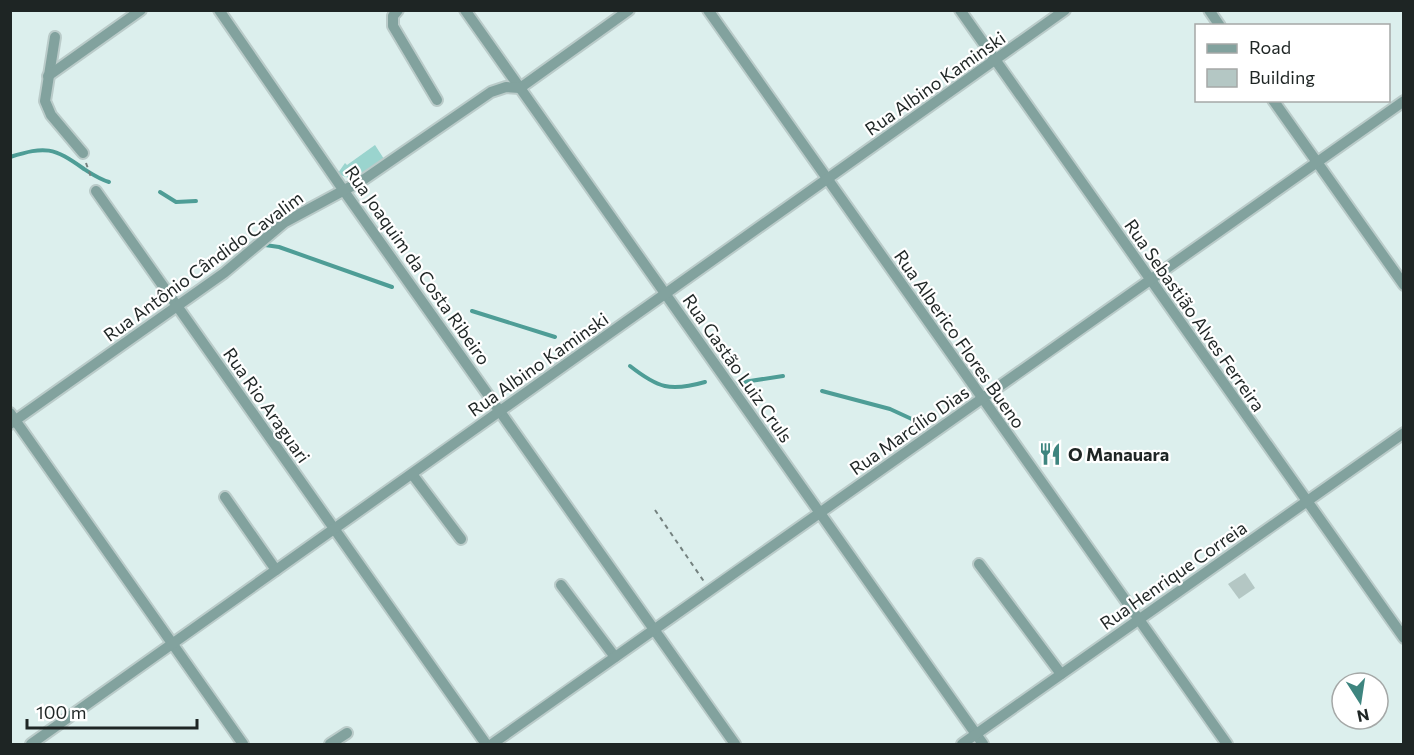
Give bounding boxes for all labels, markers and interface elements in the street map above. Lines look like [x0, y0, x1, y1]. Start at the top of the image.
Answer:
legend [1195, 24, 1390, 102]
street label: Rua Albino Kaminski [861, 26, 1009, 140]
text: Road [1249, 36, 1291, 58]
text: Building [1249, 66, 1315, 88]
street label: Rua Joaquim da Costa Ribeiro [341, 161, 495, 369]
street label: Rua Antônio Cândido Cavalim [99, 186, 307, 346]
street label: Rua Sebastião Alves Ferreira [1120, 215, 1270, 415]
street label: Rua Alberico Flores Bueno [890, 246, 1030, 432]
street label: Rua Gastão Luiz Cruls [678, 289, 798, 447]
street label: Rua Albino Kaminski [464, 307, 612, 421]
street label: Rua Rio Araguari [219, 343, 315, 467]
street label: Rua Marcílio Dias [845, 381, 973, 479]
restaurant icon: O Manauara [1037, 441, 1063, 467]
place label: O Manauara [1068, 443, 1169, 465]
street label: Rua Henrique Correia [1095, 516, 1251, 634]
north arrow [1330, 671, 1390, 731]
scale bar [27, 692, 196, 730]
text: 100 m [36, 701, 86, 723]
text: N [1355, 706, 1371, 727]

